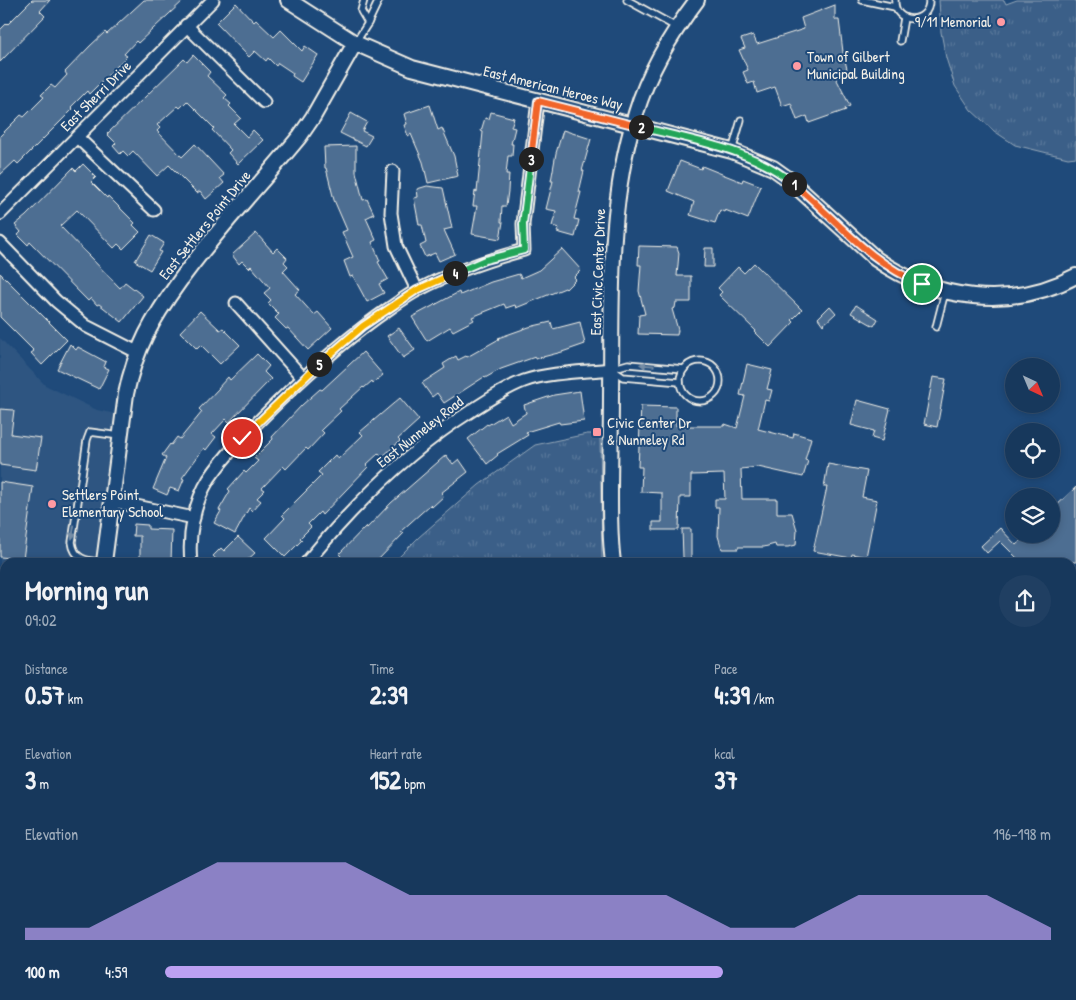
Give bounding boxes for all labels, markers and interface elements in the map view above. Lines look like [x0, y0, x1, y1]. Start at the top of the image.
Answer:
place label: 9/11 Memorial [915, 11, 991, 32]
marker: 9/11 Memorial [995, 16, 1007, 28]
place label: Town of Gilbert Municipal Building [807, 46, 905, 84]
street label: East Sherri Drive [55, 55, 136, 136]
street label: East American Heroes Way [481, 60, 625, 115]
marker: Town of Gilbert Municipal Building [791, 60, 803, 72]
pin: 2 [628, 114, 654, 140]
text: 2 [638, 118, 645, 137]
pin: 3 [518, 146, 544, 172]
text: 3 [528, 150, 535, 169]
street label: East Settlers Point Drive [154, 165, 255, 284]
pin: 1 [782, 172, 806, 196]
text: 1 [792, 175, 797, 194]
street label: East Civic Center Drive [585, 208, 610, 336]
pin: 4 [442, 260, 468, 286]
pin [901, 263, 943, 305]
text: 4 [453, 264, 458, 283]
icon: arrive [908, 270, 936, 298]
pin: 5 [306, 352, 332, 376]
text: 5 [317, 355, 322, 374]
north arrow [1005, 358, 1060, 412]
map controls [1005, 358, 1060, 543]
one-way arrow [639, 361, 655, 369]
street label: East Nunneley Road [372, 391, 468, 472]
place label: Civic Center Dr & Nunneley Rd [607, 412, 692, 450]
pin [221, 417, 263, 459]
button: locate [1005, 423, 1060, 478]
icon: check [228, 424, 256, 452]
marker: Civic Center Dr & Nunneley Rd [591, 426, 603, 438]
place label: Settlers Point Elementary School [62, 484, 163, 522]
button: layers [1005, 488, 1060, 543]
marker: Settlers Point Elementary School [46, 498, 58, 510]
one-way arrow [69, 525, 77, 541]
text: Morning run [25, 571, 149, 609]
button: share [999, 575, 1051, 627]
text: 09:02 [25, 609, 56, 631]
text: Distance [25, 659, 68, 678]
text: Time [370, 659, 394, 678]
text: Pace [714, 659, 738, 678]
text: 0.57 [25, 678, 65, 712]
text: 2:39 [370, 678, 408, 712]
text: 4:39 [714, 678, 750, 712]
text: km [65, 689, 83, 708]
text: /km [750, 689, 774, 708]
text: Elevation [25, 744, 72, 763]
text: Heart rate [370, 744, 422, 763]
text: kcal [714, 744, 735, 763]
text: 3 [25, 763, 36, 797]
text: 152 [370, 763, 401, 797]
text: 37 [714, 763, 738, 797]
text: m [36, 774, 49, 793]
text: bpm [401, 774, 426, 793]
text: Elevation [25, 823, 78, 845]
text: 196–198 m [993, 823, 1051, 845]
text: 100 m [25, 961, 60, 983]
text: 4:59 [105, 961, 127, 983]

